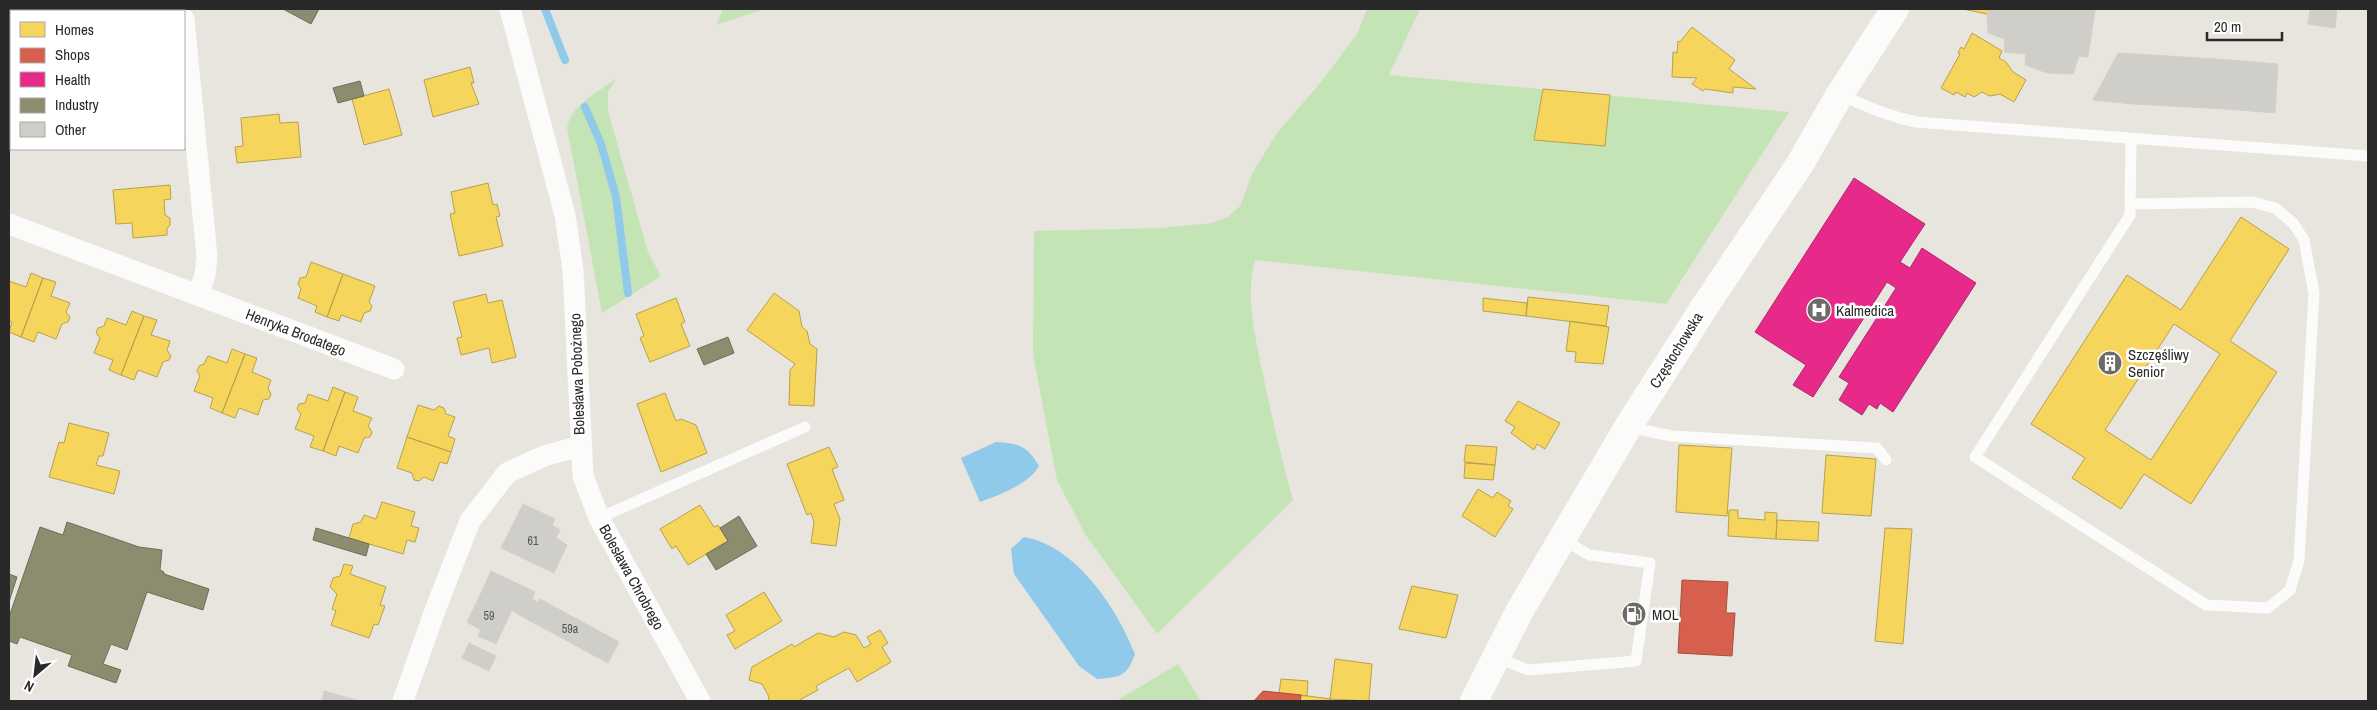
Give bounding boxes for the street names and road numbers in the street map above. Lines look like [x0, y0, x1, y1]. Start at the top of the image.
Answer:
street label: Henryka Brodatego [243, 303, 349, 361]
street label: Częstochowska [1644, 308, 1708, 392]
street label: Bolesława Pobożnego [564, 313, 590, 435]
street label: Bolesława Chrobrego [594, 520, 670, 634]

